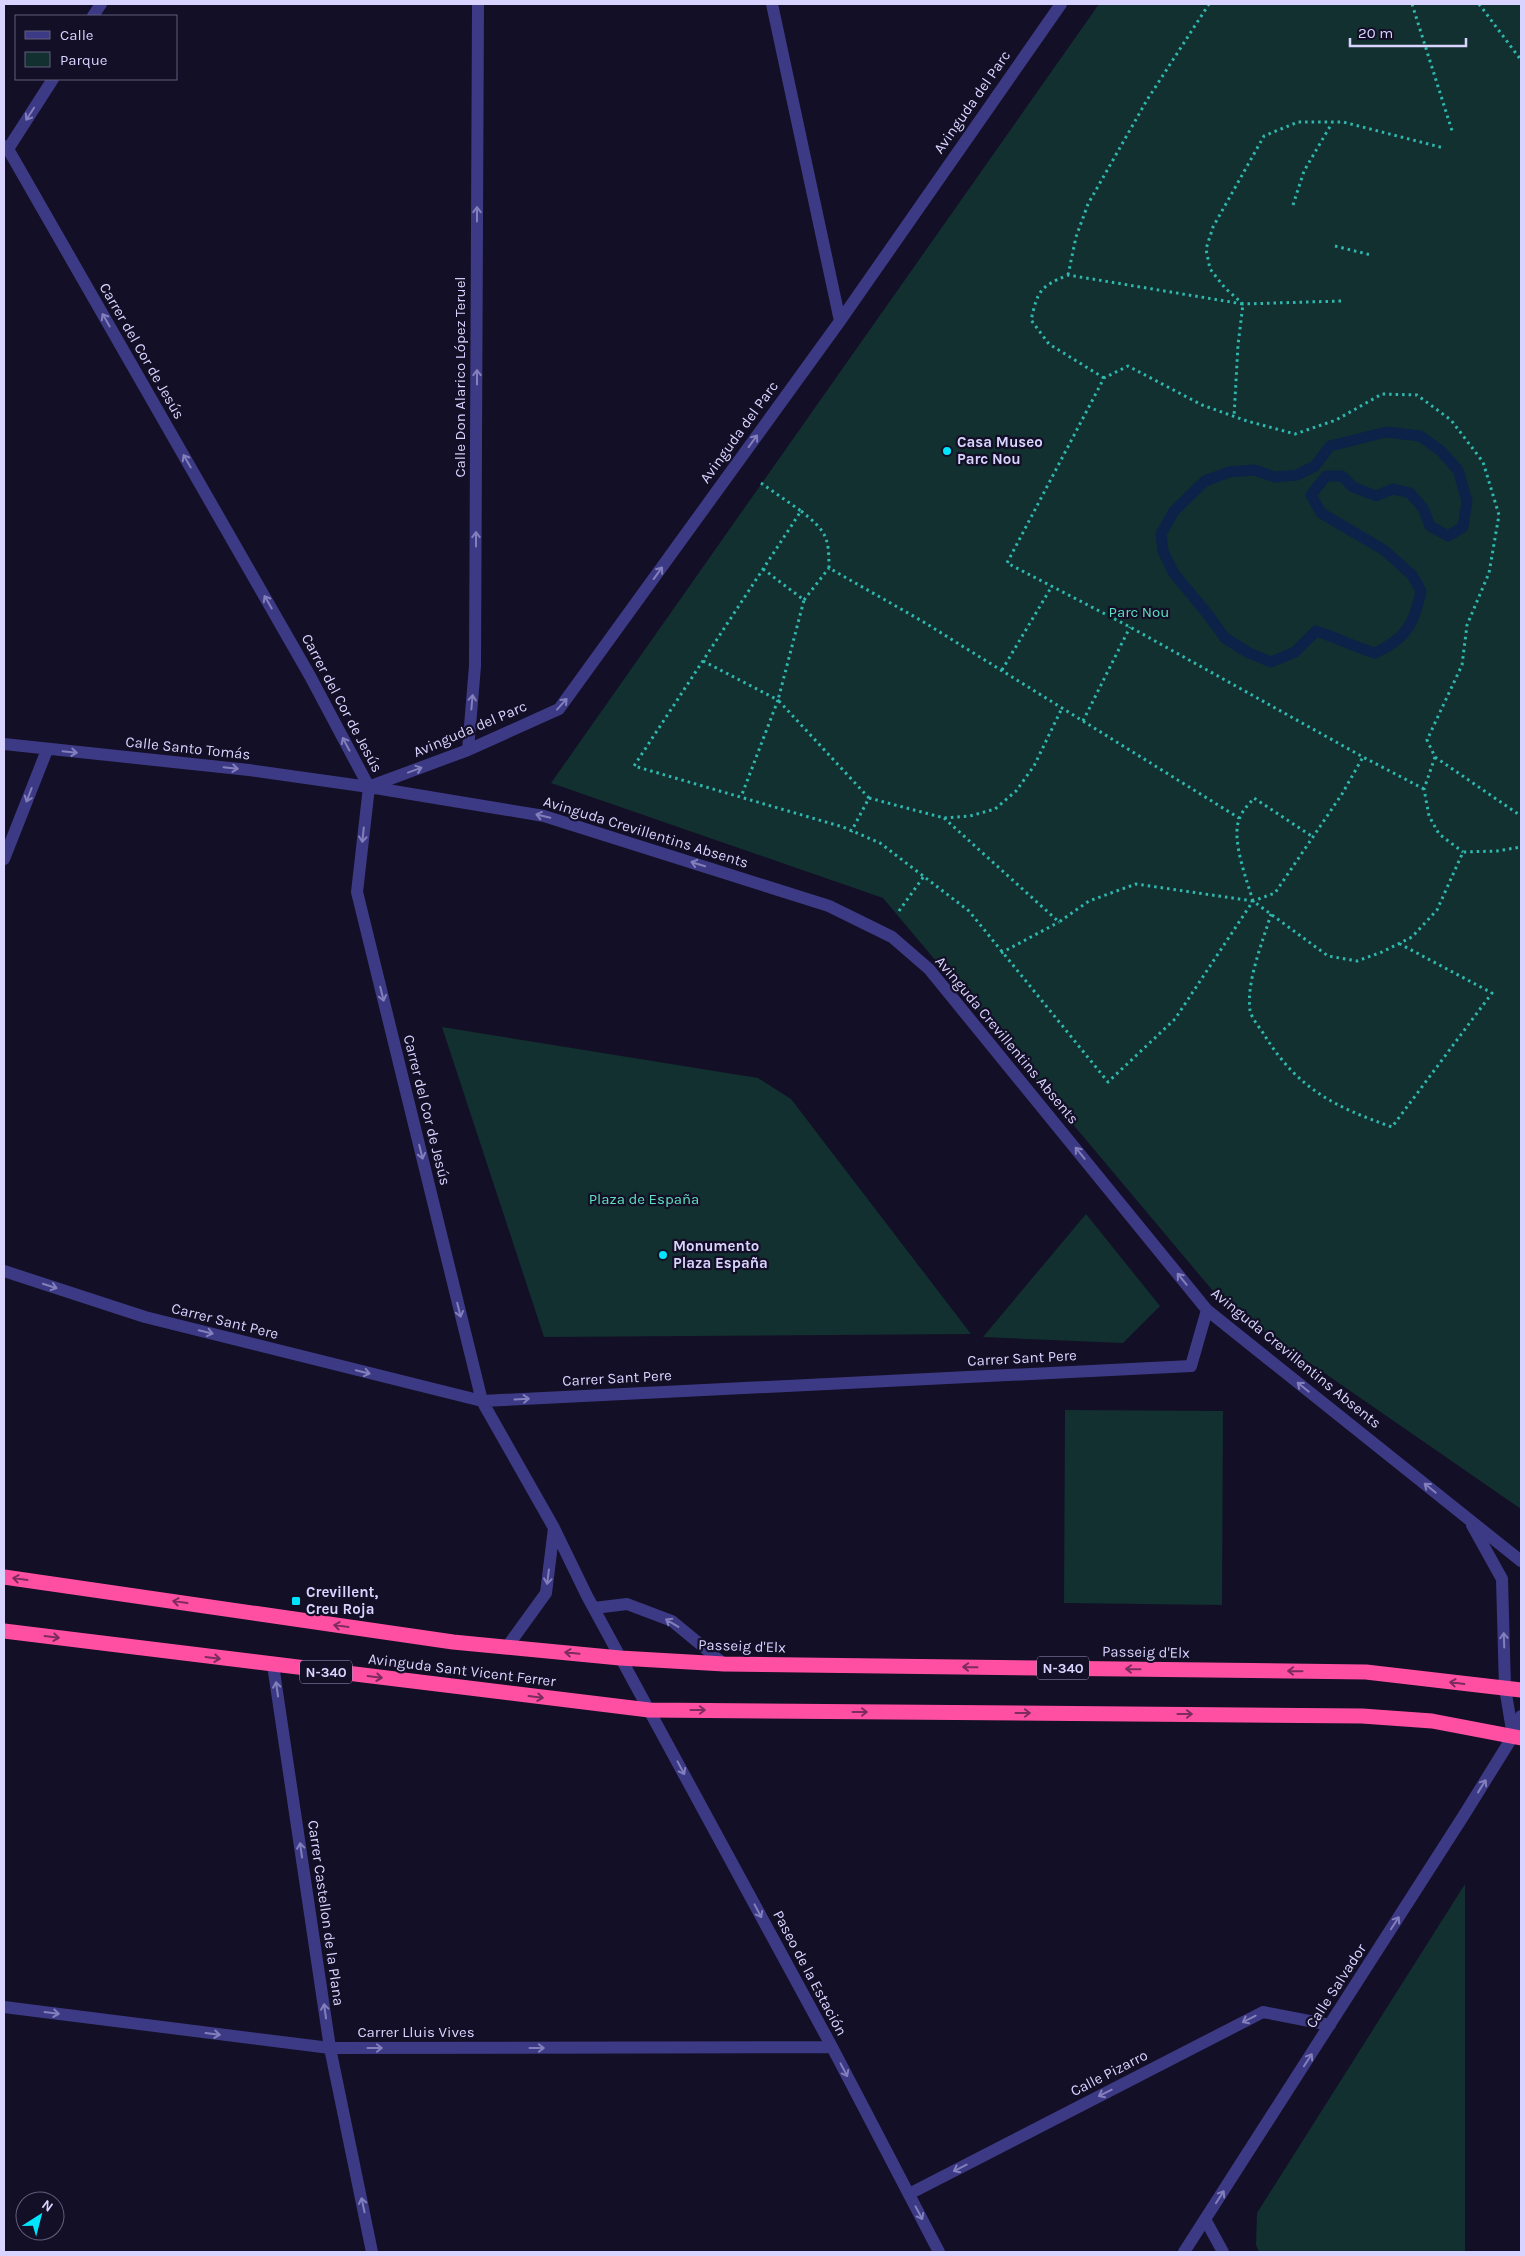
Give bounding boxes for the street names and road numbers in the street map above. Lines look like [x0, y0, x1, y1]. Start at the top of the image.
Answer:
street label: Avinguda del Parc [930, 47, 1014, 157]
street label: Calle Don Alarico López Teruel [451, 276, 469, 478]
street label: Carrer del Cor de Jesús [96, 280, 188, 422]
street label: Avinguda del Parc [696, 377, 782, 487]
street label: Carrer del Cor de Jesús [298, 631, 386, 775]
street label: Avinguda del Parc [410, 697, 530, 761]
street label: Calle Santo Tomás [125, 732, 251, 764]
street label: Avinguda Crevillentins Absents [541, 792, 751, 872]
street label: Avinguda Crevillentins Absents [932, 952, 1082, 1128]
street label: Carrer del Cor de Jesús [400, 1033, 454, 1187]
street label: Avinguda Crevillentins Absents [1207, 1284, 1385, 1432]
street label: Carrer Sant Pere [170, 1299, 280, 1343]
street label: Carrer Sant Pere [967, 1346, 1077, 1370]
street label: Carrer Sant Pere [562, 1366, 672, 1390]
street label: Passeig d'Elx [698, 1635, 786, 1657]
street label: Passeig d'Elx [1102, 1642, 1190, 1662]
street label: Avinguda Sant Vicent Ferrer [367, 1650, 557, 1691]
road number: N-340 [1037, 1656, 1089, 1680]
road number: N-340 [300, 1660, 352, 1684]
street label: Carrer Castellon de la Plana [304, 1819, 348, 2007]
street label: Paseo de la Estación [769, 1907, 851, 2039]
street label: Calle Salvador [1302, 1940, 1370, 2032]
street label: Carrer Lluis Vives [357, 2023, 475, 2041]
street label: Calle Pizarro [1067, 2046, 1151, 2100]

